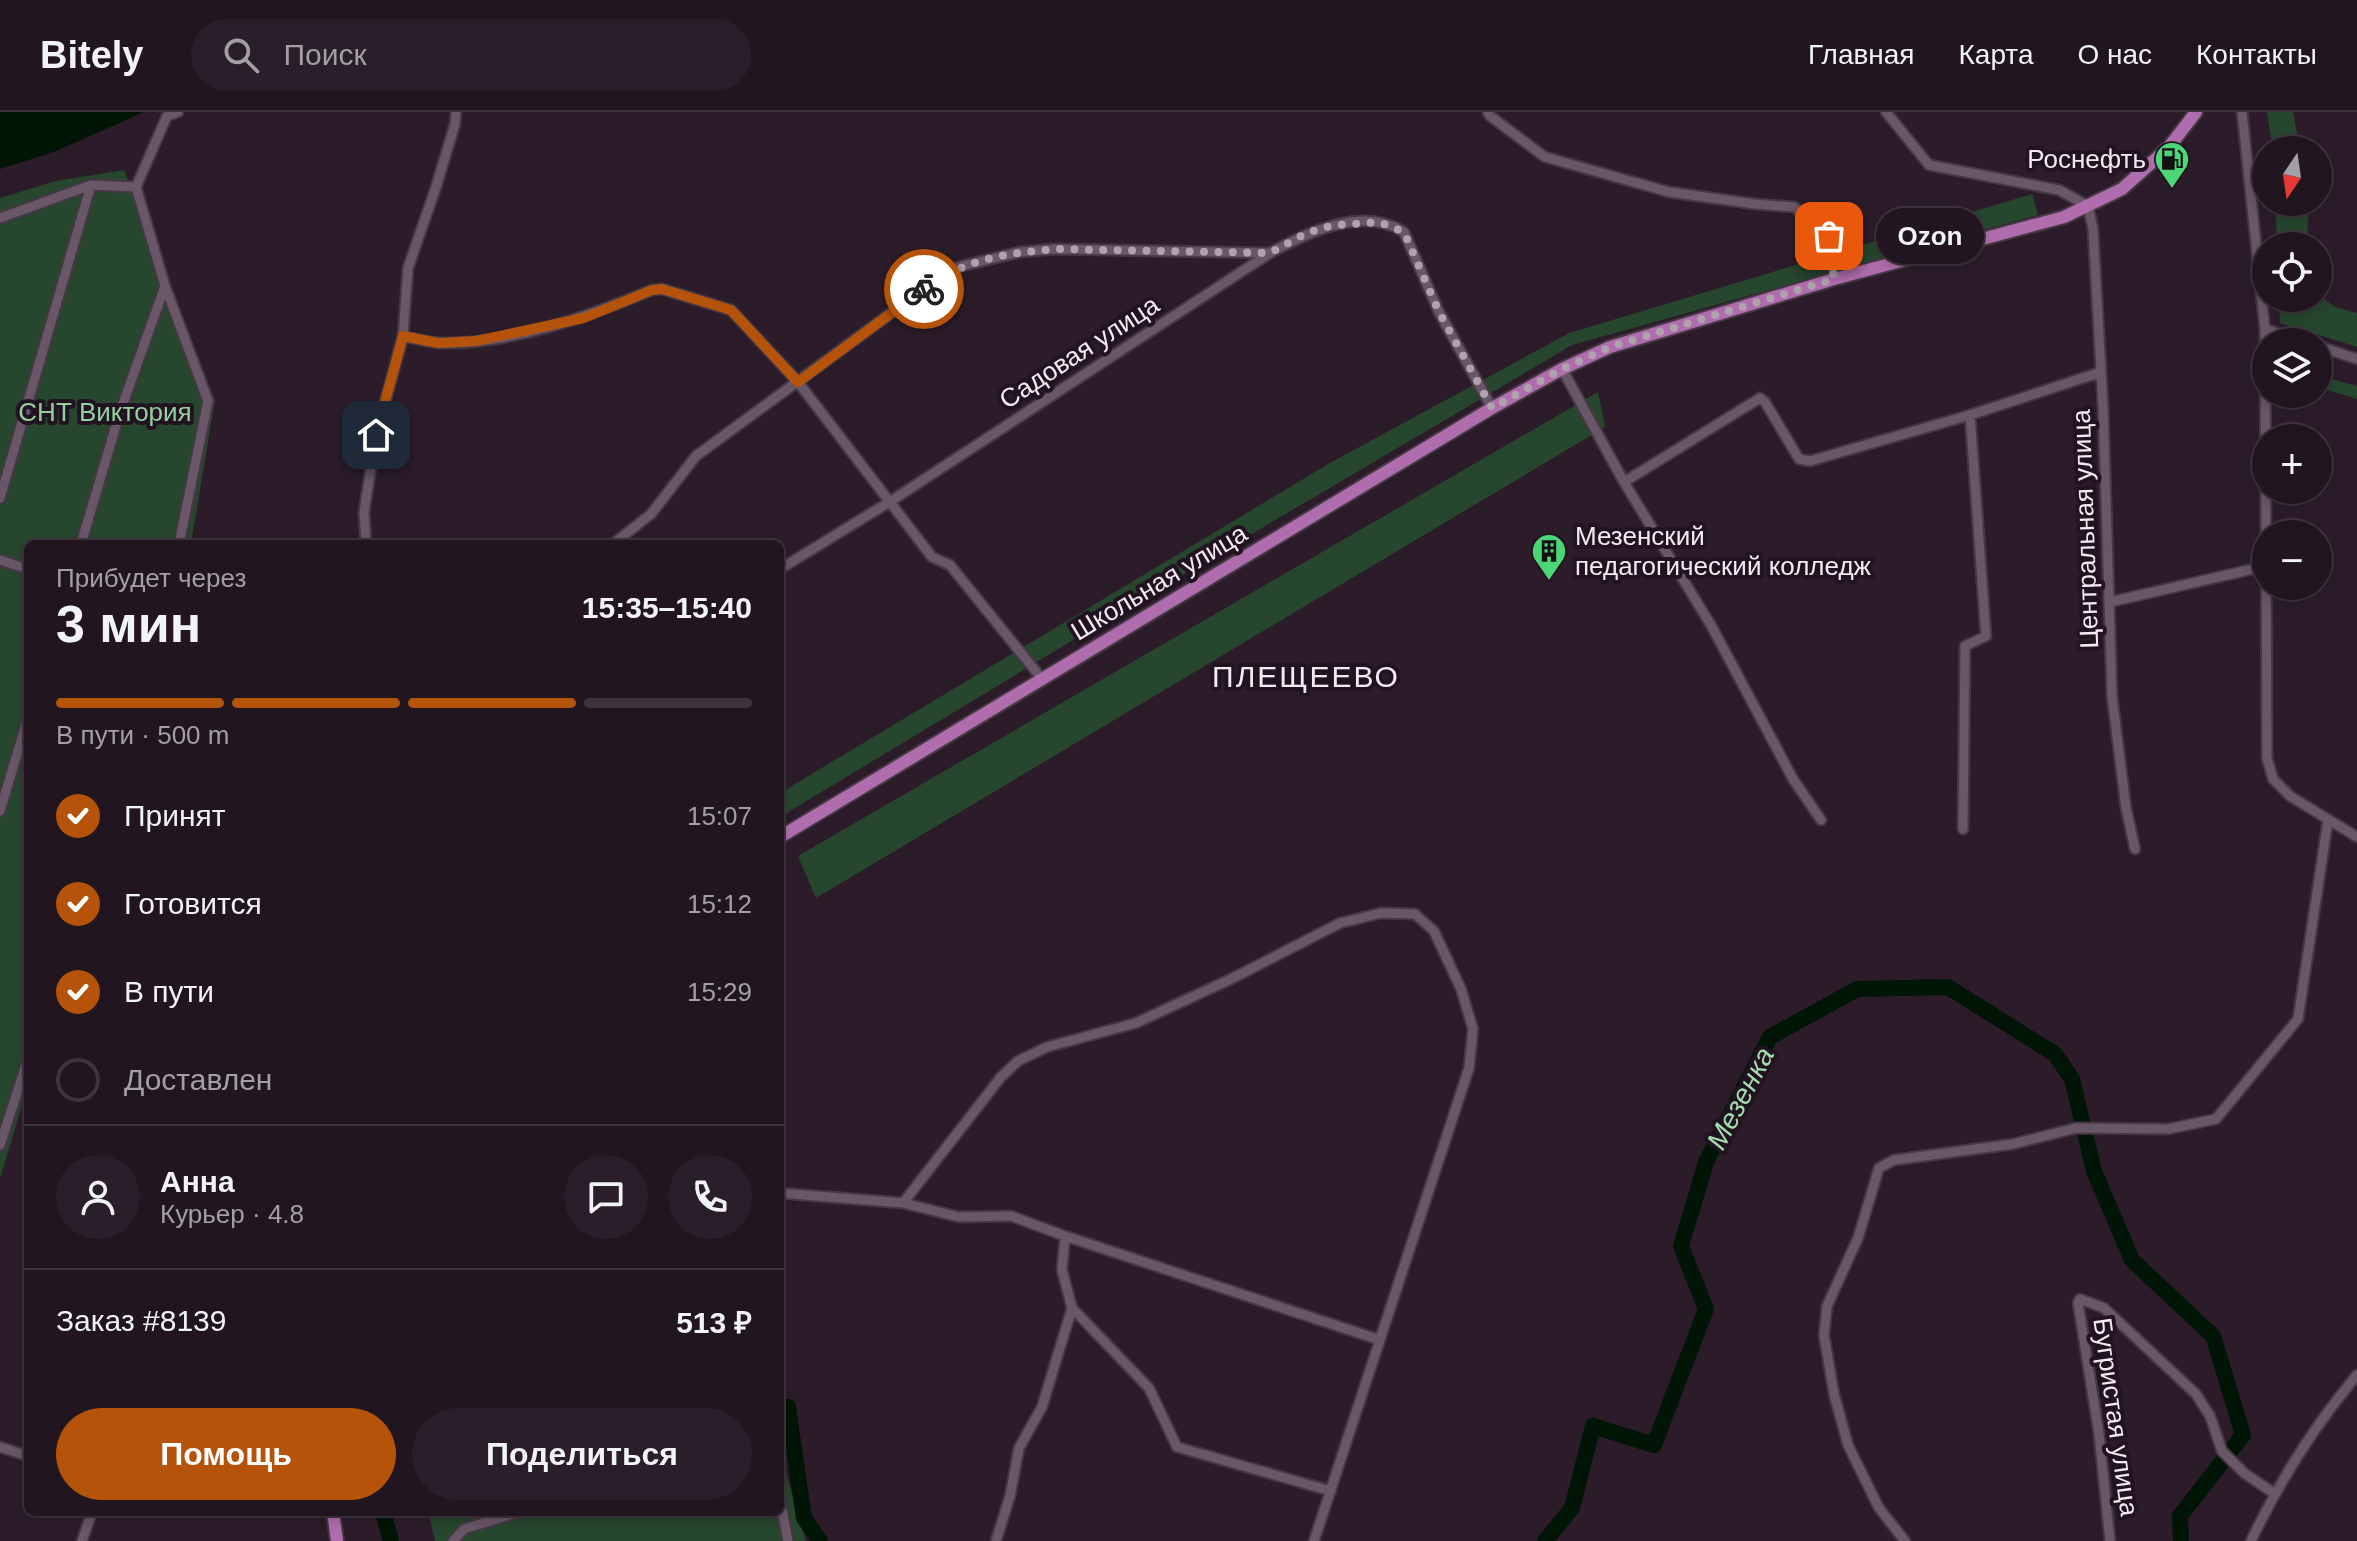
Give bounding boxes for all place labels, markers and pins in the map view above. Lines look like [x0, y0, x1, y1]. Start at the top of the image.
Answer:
fuel station icon: Роснефть [2153, 140, 2191, 190]
place label: Роснефть [2027, 144, 2146, 174]
pin [1795, 202, 1863, 270]
callout: Ozon [1877, 208, 1985, 264]
pin [342, 401, 410, 469]
place label: Мезенский педагогический колледж [1575, 521, 1872, 581]
building icon: Мезенский педагогический колледж [1530, 532, 1568, 582]

